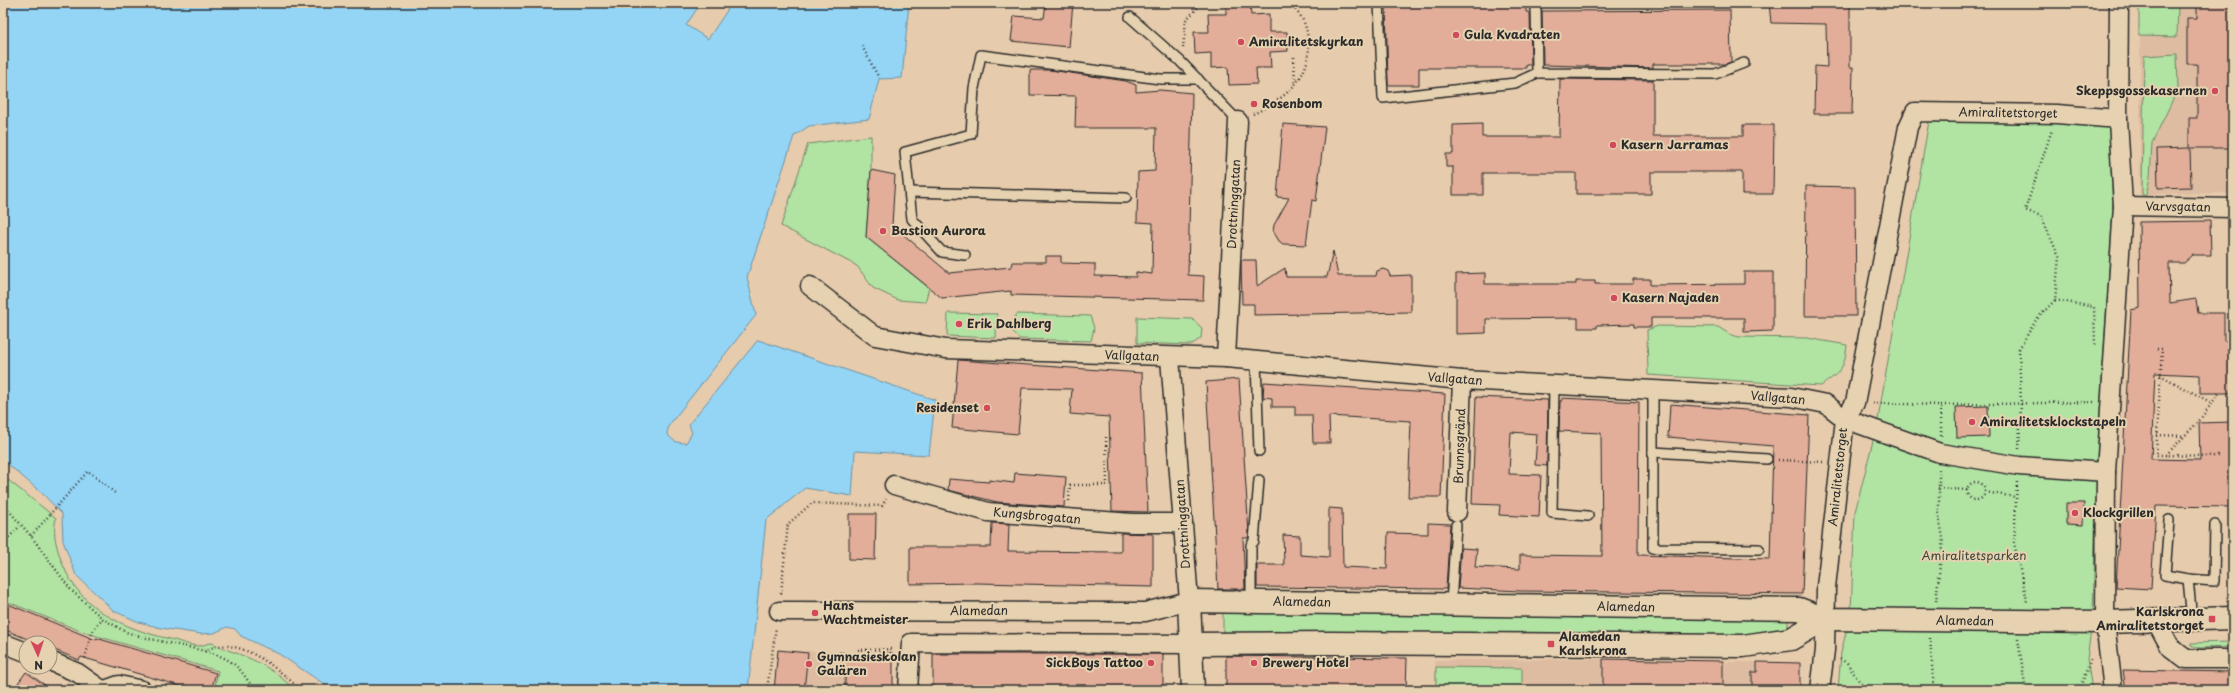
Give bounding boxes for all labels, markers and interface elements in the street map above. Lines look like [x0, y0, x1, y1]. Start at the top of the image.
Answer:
place label: Gula Kvadraten [1464, 25, 1560, 43]
marker: Gula Kvadraten [1451, 30, 1461, 40]
place label: Amiralitetskyrkan [1248, 32, 1363, 50]
marker: Amiralitetskyrkan [1236, 37, 1246, 47]
place label: Skeppsgossekasernen [2076, 81, 2207, 99]
marker: Skeppsgossekasernen [2210, 86, 2220, 96]
place label: Rosenbom [1262, 94, 1322, 112]
marker: Rosenbom [1249, 99, 1259, 109]
street label: Amiralitetstorget [1958, 102, 2058, 122]
place label: Kasern Jarramas [1621, 135, 1729, 153]
marker: Kasern Jarramas [1608, 140, 1618, 150]
street label: Drottninggatan [1222, 159, 1244, 249]
street label: Varvsgatan [2145, 196, 2211, 216]
place label: Bastion Aurora [891, 221, 987, 239]
marker: Bastion Aurora [878, 226, 888, 236]
place label: Kasern Najaden [1622, 288, 1719, 306]
marker: Kasern Najaden [1609, 293, 1619, 303]
place label: Erik Dahlberg [967, 314, 1051, 332]
marker: Erik Dahlberg [954, 319, 964, 329]
street label: Vallgatan [1104, 345, 1160, 365]
street label: Vallgatan [1427, 367, 1483, 389]
street label: Vallgatan [1750, 386, 1806, 408]
place label: Residenset [916, 398, 979, 416]
marker: Residenset [982, 403, 992, 413]
street label: Brunnsgränd [1449, 407, 1469, 484]
place label: Amiralitetsklockstapeln [1979, 412, 2126, 430]
marker: Amiralitetsklockstapeln [1967, 417, 1977, 427]
street label: Amiralitetstorget [1823, 427, 1851, 527]
street label: Drottninggatan [1170, 479, 1194, 569]
street label: Kungsbrogatan [993, 502, 1082, 528]
place label: Klockgrillen [2083, 503, 2154, 521]
marker: Klockgrillen [2070, 508, 2080, 518]
park label: Amiralitetsparken [1922, 546, 2026, 564]
street label: Alamedan [1273, 591, 1331, 611]
place label: Hans Wachtmeister [823, 596, 909, 628]
street label: Alamedan [1597, 596, 1655, 616]
street label: Alamedan [950, 601, 1008, 619]
place label: Karlskrona Amiralitetstorget [2095, 602, 2204, 634]
marker: Hans Wachtmeister [810, 608, 820, 618]
street label: Alamedan [1936, 610, 1994, 630]
marker: Karlskrona Amiralitetstorget [2207, 614, 2217, 624]
place label: Alamedan Karlskrona [1558, 627, 1627, 659]
north arrow [18, 635, 58, 675]
marker: Alamedan Karlskrona [1546, 639, 1556, 649]
place label: Gymnasieskolan Galären [817, 647, 917, 679]
place label: SickBoys Tattoo [1046, 653, 1143, 671]
place label: Brewery Hotel [1262, 653, 1349, 671]
text: N [33, 657, 43, 674]
marker: SickBoys Tattoo [1146, 658, 1156, 668]
marker: Brewery Hotel [1249, 658, 1259, 668]
marker: Gymnasieskolan Galären [804, 659, 814, 669]

